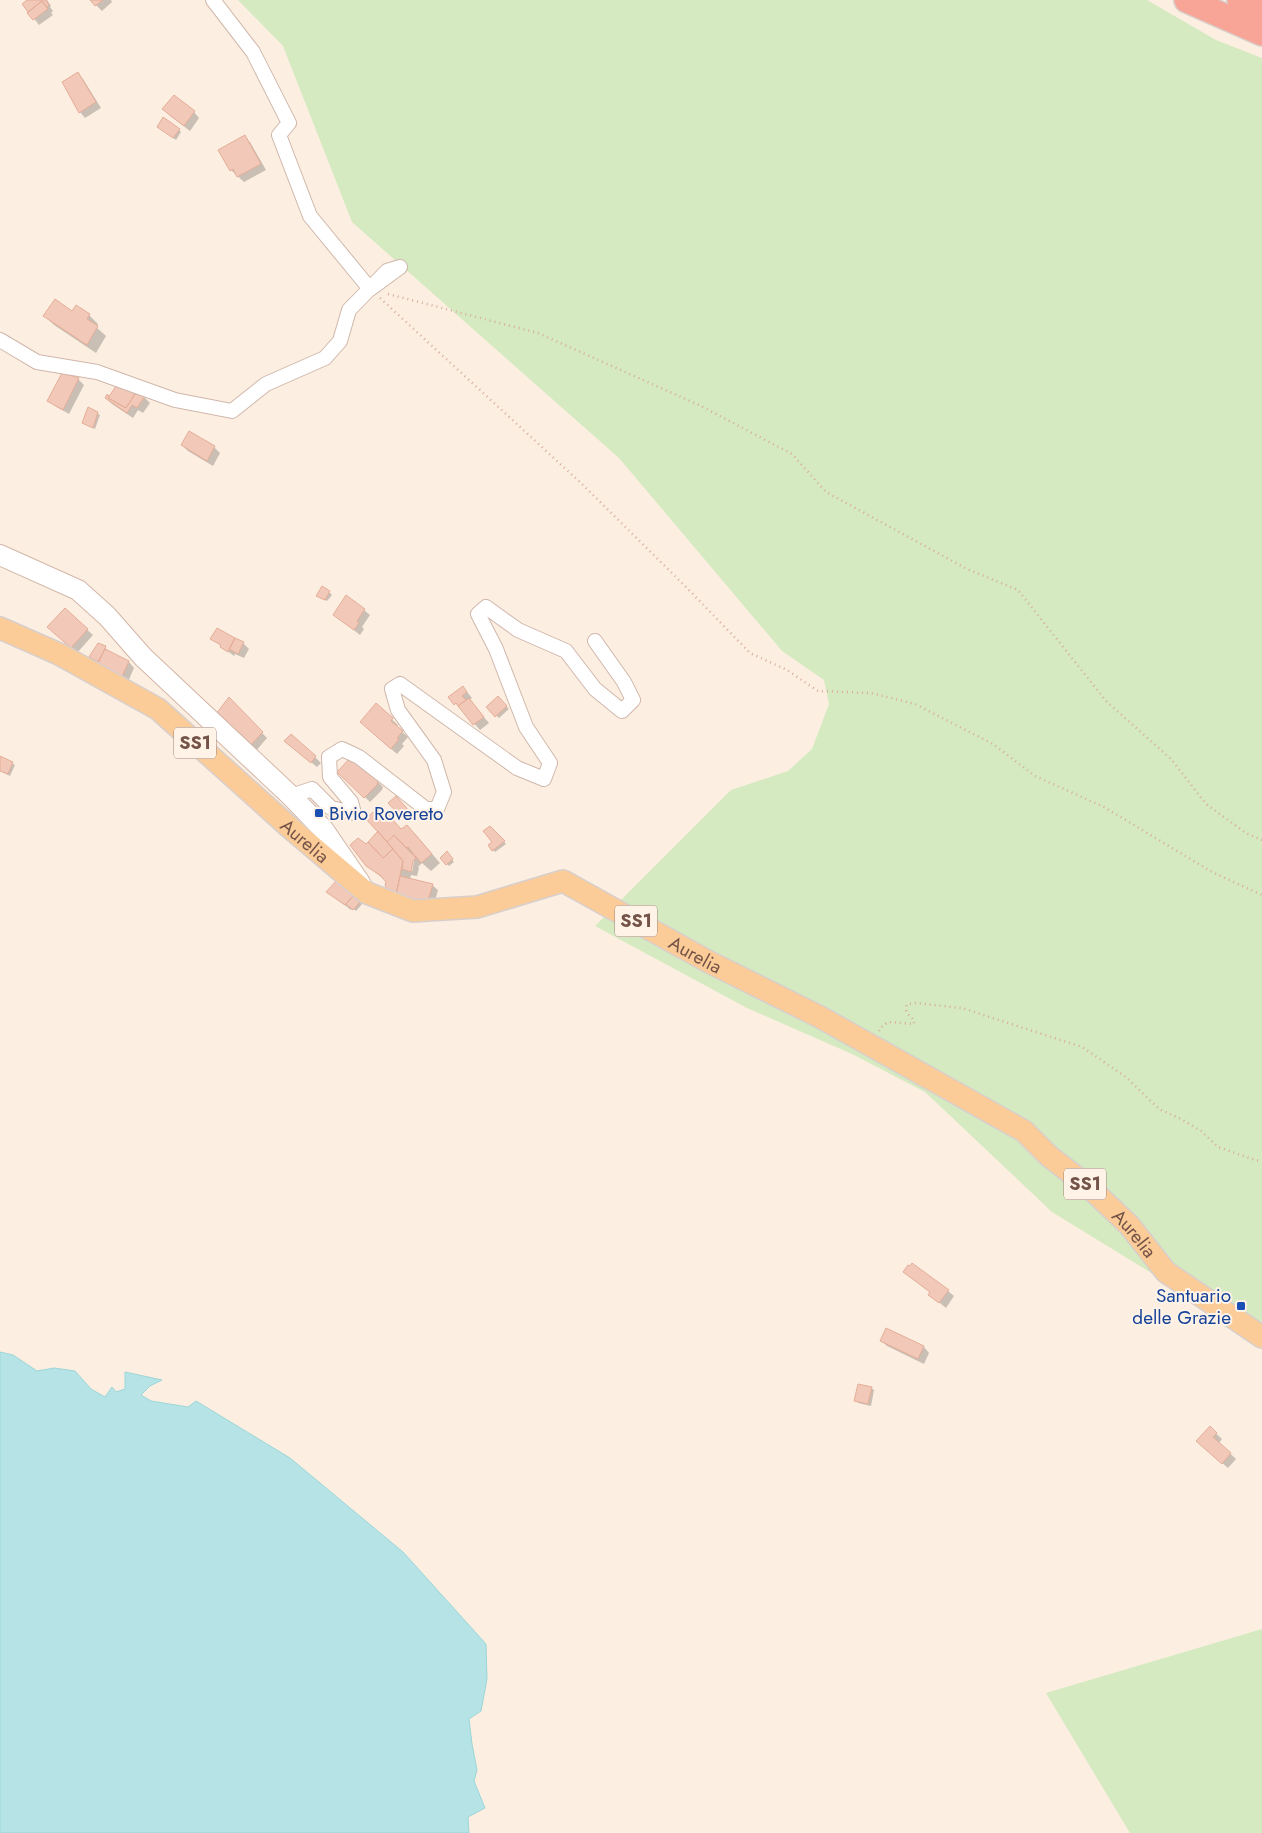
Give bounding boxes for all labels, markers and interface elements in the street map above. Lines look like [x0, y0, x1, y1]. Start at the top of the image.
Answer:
road number: SS1 [174, 728, 216, 758]
place label: Bivio Rovereto [329, 800, 443, 827]
marker: Bivio Rovereto [313, 807, 325, 819]
street label: Aurelia [275, 812, 335, 869]
road number: SS1 [615, 906, 657, 936]
street label: Aurelia [664, 929, 726, 980]
road number: SS1 [1064, 1168, 1106, 1200]
street label: Aurelia [1106, 1202, 1163, 1263]
place label: Santuario delle Grazie [1132, 1282, 1231, 1331]
marker: Santuario delle Grazie [1235, 1300, 1247, 1312]

